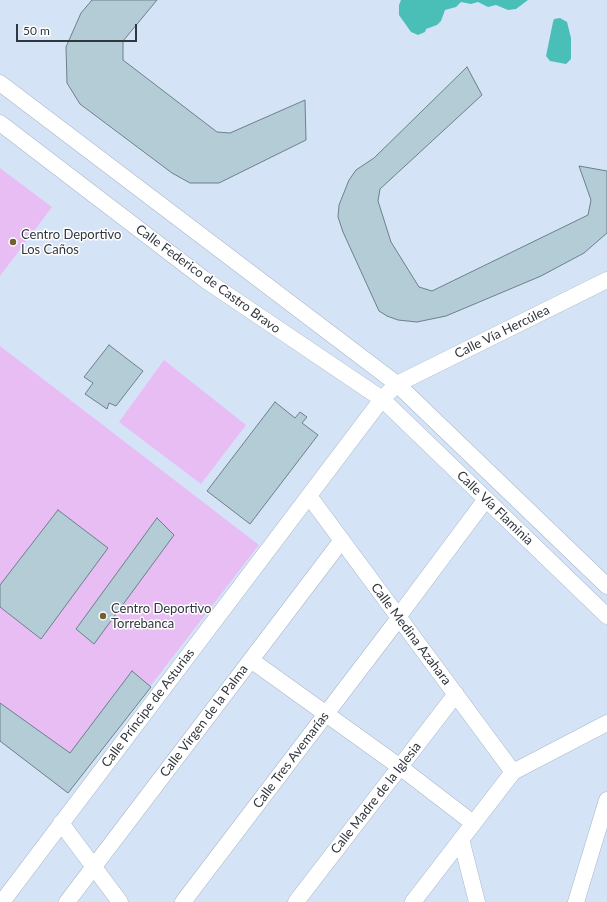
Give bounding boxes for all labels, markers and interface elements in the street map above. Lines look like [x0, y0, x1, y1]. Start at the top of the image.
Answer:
scale bar [18, 16, 139, 42]
text: 50 m [23, 23, 50, 38]
street label: Calle Federico de Castro Bravo [133, 221, 283, 337]
place label: Centro Deportivo Los Caños [21, 227, 121, 258]
marker: Centro Deportivo Los Caños [8, 237, 18, 247]
street label: Calle Vía Hercúlea [452, 302, 552, 362]
street label: Calle Vía Flaminia [454, 468, 536, 548]
street label: Calle Medina Azahara [368, 580, 454, 688]
place label: Centro Deportivo Torrebanca [111, 601, 211, 632]
marker: Centro Deportivo Torrebanca [98, 611, 108, 621]
street label: Calle Príncipe de Asturias [98, 645, 198, 771]
street label: Calle Virgen de la Palma [157, 662, 251, 780]
street label: Calle Tres Avemarías [250, 709, 332, 811]
street label: Calle Madre de la Iglesia [328, 739, 424, 857]

